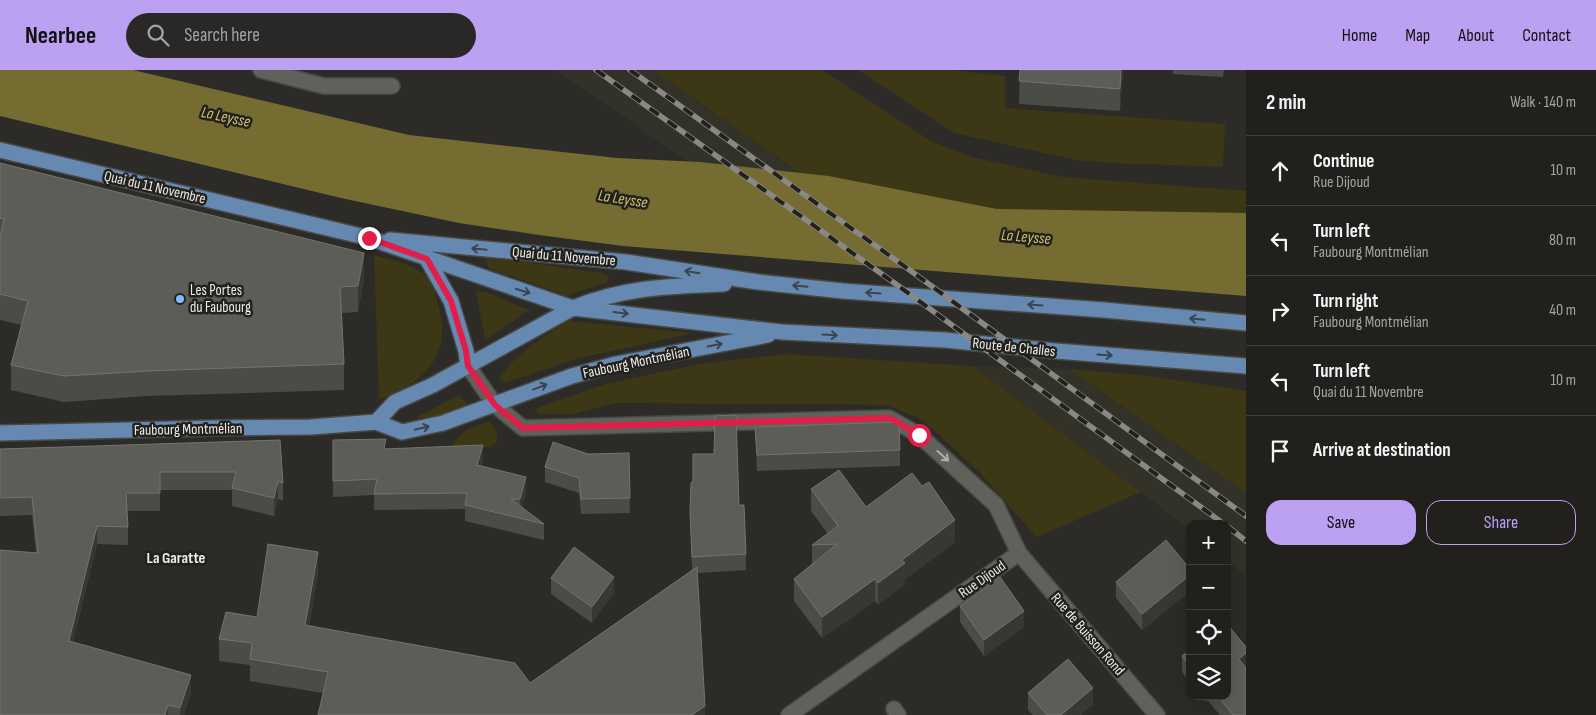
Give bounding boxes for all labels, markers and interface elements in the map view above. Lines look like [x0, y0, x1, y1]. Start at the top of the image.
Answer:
search box [126, 13, 476, 58]
text: Nearbee [25, 21, 96, 50]
icon: search [144, 21, 172, 49]
text: Search here [184, 24, 260, 47]
text: Home [1342, 25, 1377, 46]
text: Map [1405, 25, 1430, 46]
text: About [1458, 25, 1494, 46]
text: Contact [1522, 25, 1571, 46]
text: 2 min [1266, 90, 1306, 115]
text: Walk · 140 m [1510, 93, 1576, 112]
water label: La Leysse [199, 103, 252, 132]
text: Continue [1313, 150, 1374, 173]
icon: ahead [1266, 157, 1294, 185]
text: 10 m [1550, 161, 1576, 180]
street label: Quai du 11 Novembre [102, 167, 208, 208]
text: Rue Dijoud [1313, 173, 1370, 192]
water label: La Leysse [597, 186, 649, 213]
text: Turn left [1313, 220, 1370, 243]
water label: La Leysse [1000, 226, 1052, 249]
route end [358, 227, 381, 250]
icon: left [1266, 227, 1294, 255]
text: 80 m [1549, 231, 1576, 250]
street label: Quai du 11 Novembre [511, 243, 617, 270]
text: Faubourg Montmélian [1313, 243, 1429, 262]
one-way arrow [471, 244, 487, 253]
one-way arrow [685, 267, 701, 277]
place label: Les Portes du Faubourg [190, 281, 251, 317]
one-way arrow [793, 282, 809, 291]
one-way arrow [515, 287, 530, 296]
one-way arrow [866, 289, 882, 298]
text: Turn right [1313, 290, 1378, 313]
marker: Les Portes du Faubourg [174, 293, 186, 305]
icon: right [1266, 297, 1294, 325]
one-way arrow [1028, 301, 1044, 310]
text: 40 m [1549, 301, 1576, 320]
one-way arrow [613, 308, 629, 318]
text: Faubourg Montmélian [1313, 313, 1429, 332]
one-way arrow [1190, 314, 1206, 323]
one-way arrow [822, 330, 838, 339]
street label: Route de Challes [972, 334, 1056, 361]
one-way arrow [707, 340, 723, 349]
street label: Faubourg Montmélian [581, 342, 691, 383]
one-way arrow [1097, 350, 1113, 360]
text: Turn left [1313, 360, 1370, 383]
icon: left [1266, 367, 1294, 395]
text: 10 m [1550, 371, 1576, 390]
one-way arrow [533, 382, 548, 391]
text: Quai du 11 Novembre [1313, 383, 1424, 402]
street label: Faubourg Montmélian [134, 419, 242, 440]
one-way arrow [414, 423, 430, 432]
route start [908, 424, 931, 447]
icon: arrive [1266, 437, 1294, 465]
text: Arrive at destination [1313, 439, 1451, 462]
one-way arrow [936, 451, 949, 462]
button: Save [1266, 500, 1416, 545]
button: Share [1426, 500, 1576, 545]
map controls [1186, 520, 1231, 700]
button: + [1186, 520, 1231, 565]
district label: La Garatte [147, 549, 206, 568]
street label: Rue Dijoud [955, 556, 1010, 602]
button: − [1186, 565, 1231, 610]
street label: Rue de Buisson Rond [1047, 589, 1129, 680]
button: locate [1186, 610, 1231, 655]
button: layers [1186, 655, 1231, 700]

